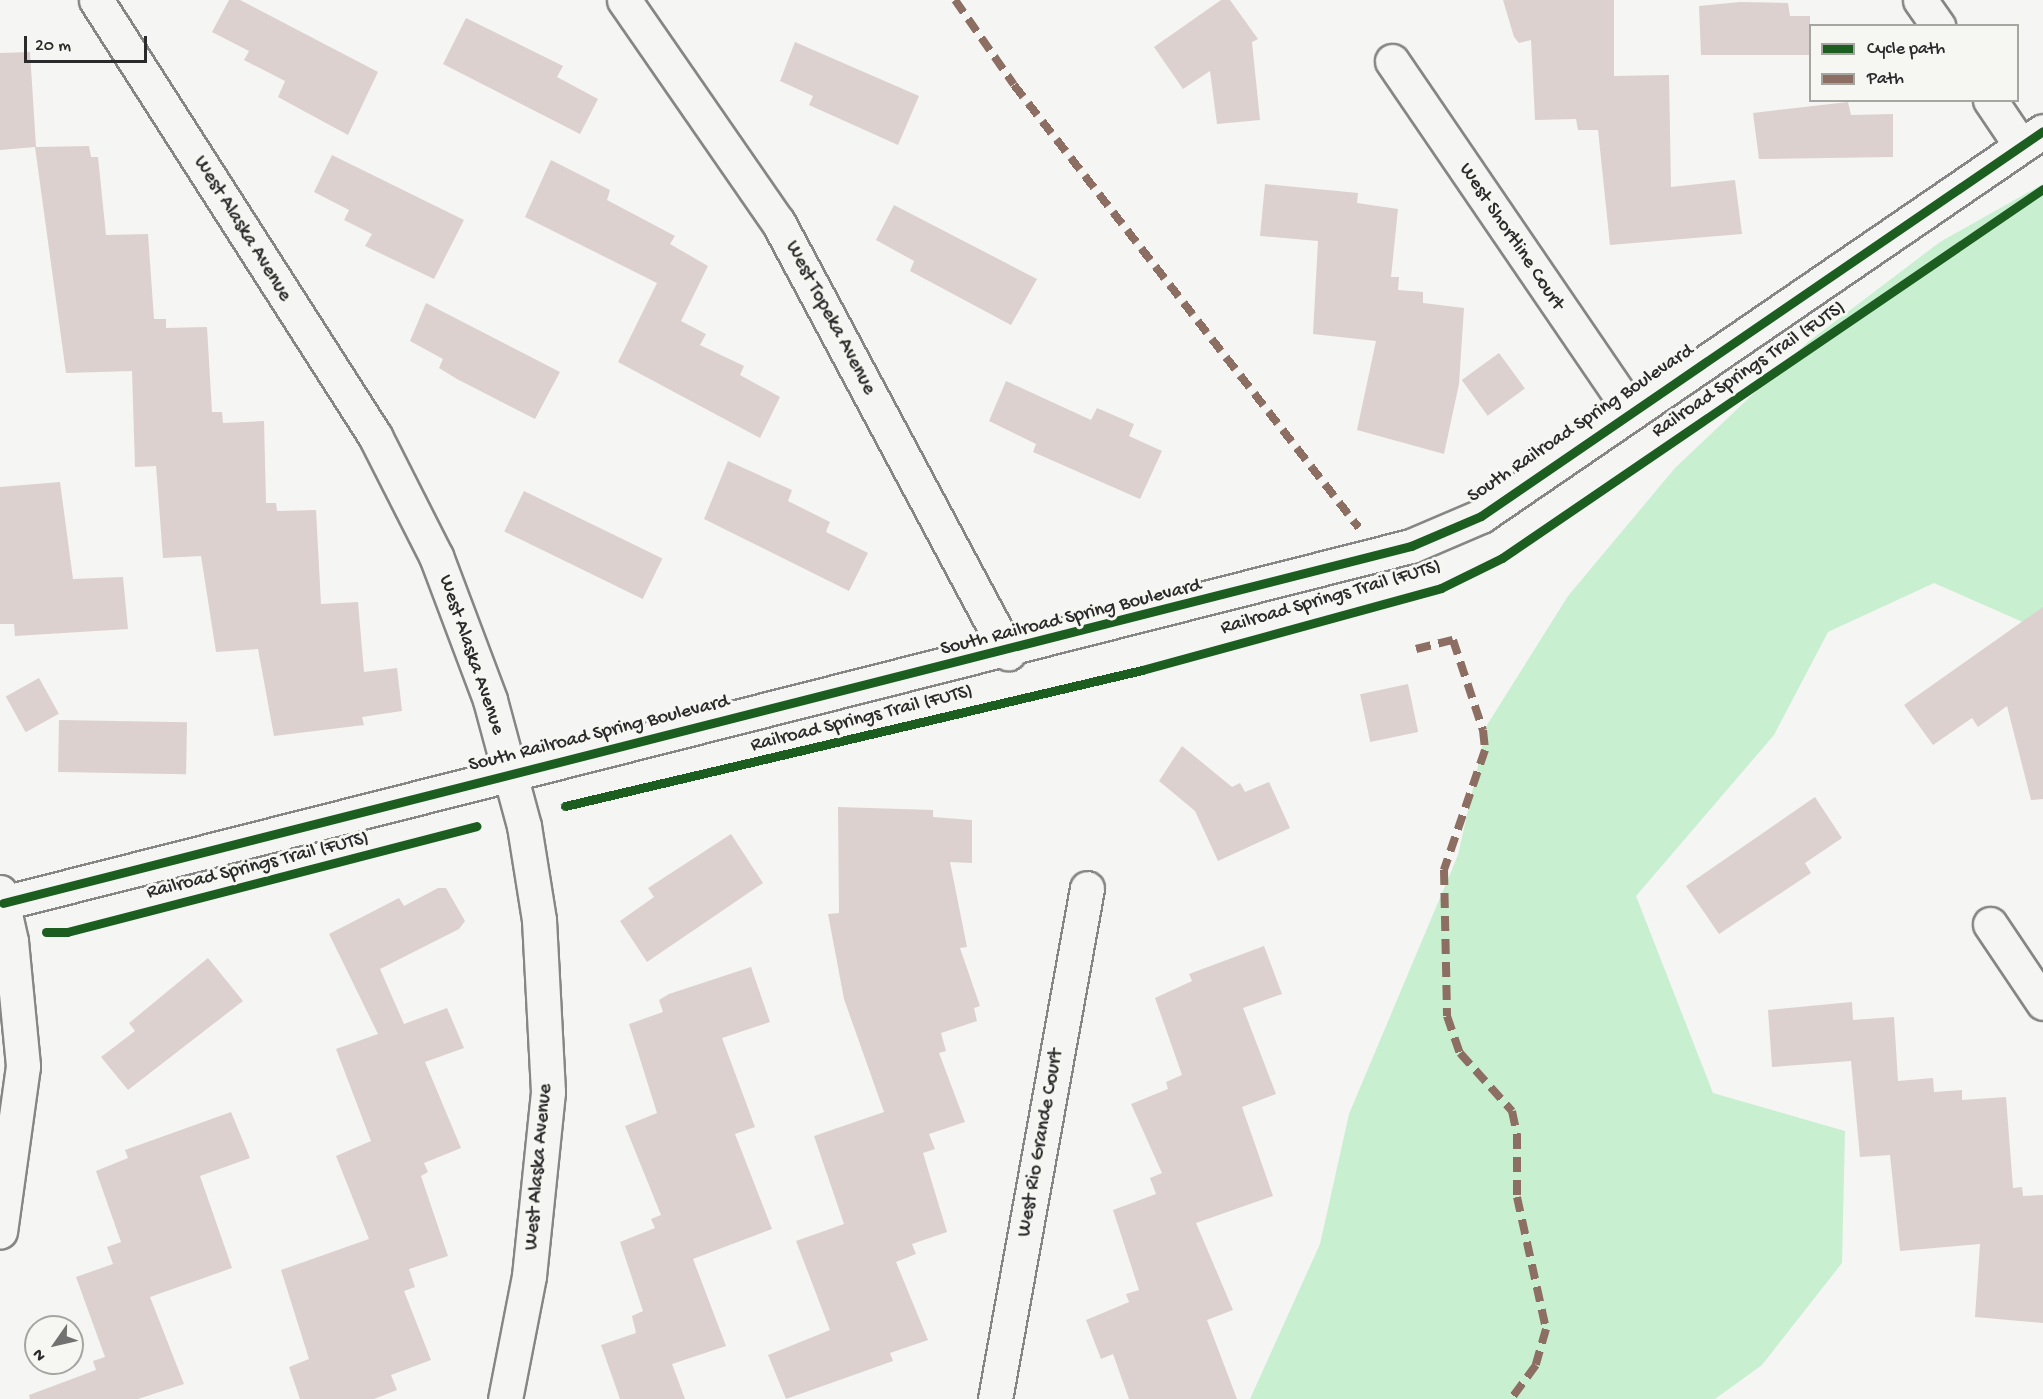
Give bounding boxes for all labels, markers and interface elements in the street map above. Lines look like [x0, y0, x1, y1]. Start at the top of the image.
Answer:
scale bar [27, 24, 150, 62]
legend [1809, 24, 2019, 102]
text: 20 m [35, 36, 71, 57]
text: Cycle path [1867, 39, 1945, 60]
text: Path [1867, 69, 1904, 90]
street label: West Alaska Avenue [188, 152, 296, 306]
street label: West Shortline Court [1453, 159, 1569, 315]
street label: West Topeka Avenue [779, 237, 881, 399]
street label: Railroad Springs Trail (FUTS) [1648, 296, 1850, 444]
street label: South Railroad Spring Boulevard [1463, 339, 1699, 509]
street label: Railroad Springs Trail (FUTS) [1218, 555, 1444, 641]
street label: West Alaska Avenue [432, 572, 510, 738]
street label: South Railroad Spring Boulevard [938, 574, 1204, 662]
street label: Railroad Springs Trail (FUTS) [748, 680, 976, 758]
street label: South Railroad Spring Boulevard [466, 690, 732, 778]
street label: Railroad Springs Trail (FUTS) [144, 827, 372, 905]
street label: West Rio Grande Court [1013, 1047, 1069, 1239]
street label: West Alaska Avenue [520, 1083, 558, 1251]
north arrow [24, 1315, 84, 1375]
text: N [30, 1345, 51, 1364]

